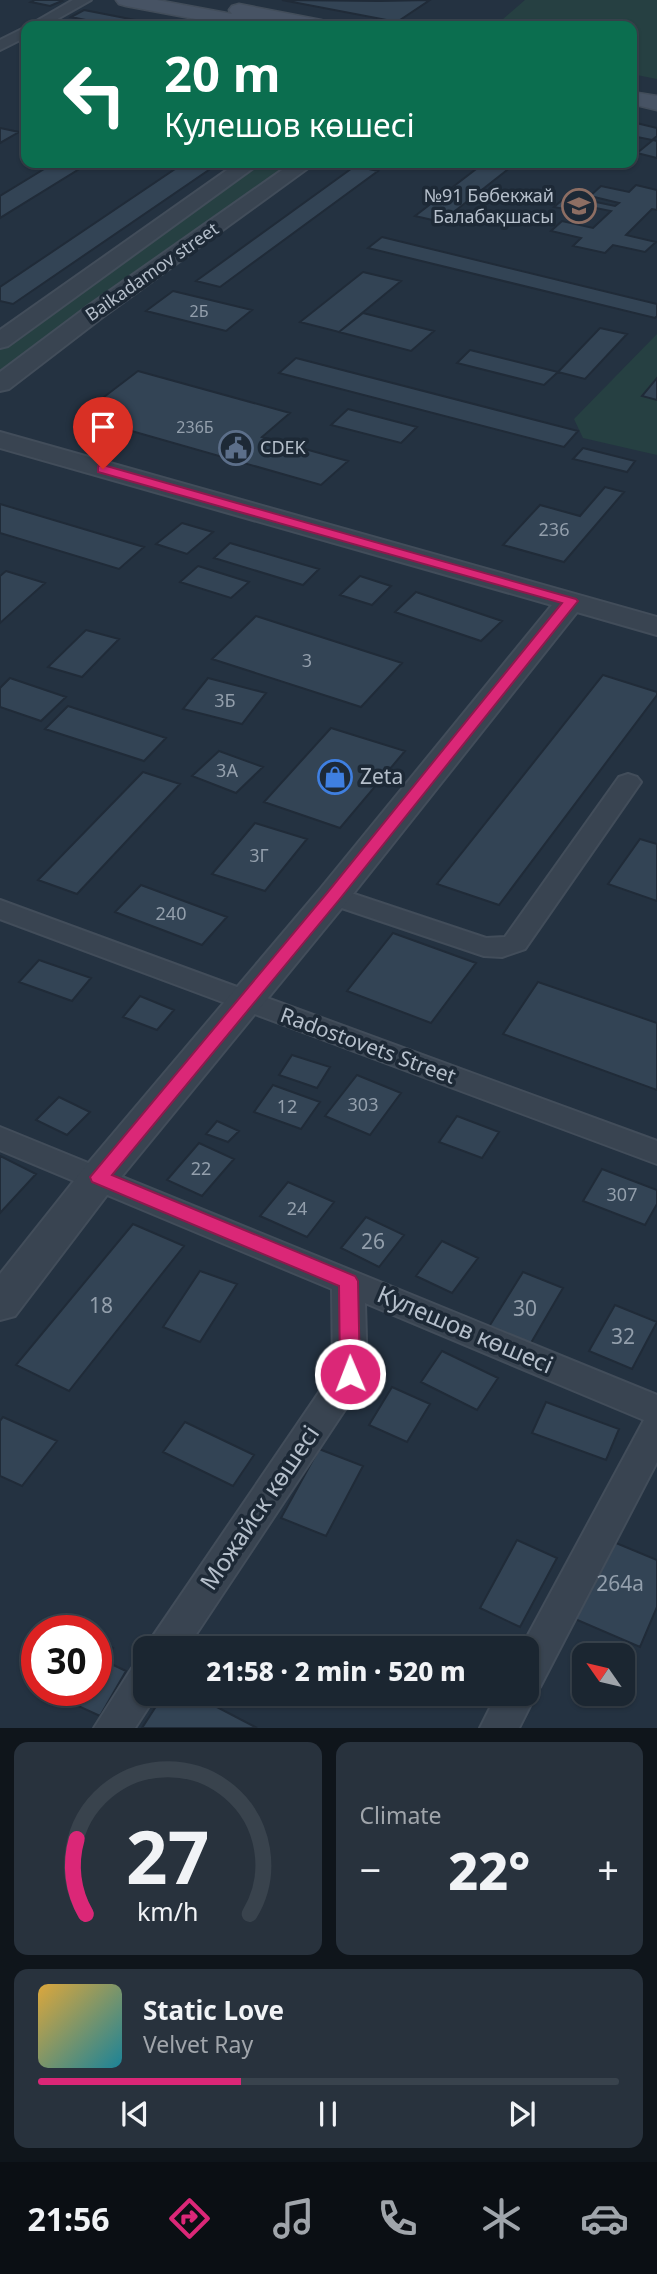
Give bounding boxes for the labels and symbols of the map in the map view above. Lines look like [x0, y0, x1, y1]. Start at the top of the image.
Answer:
place label: №91 Бөбекжай Балабақшасы [424, 183, 554, 228]
school or university icon: №91 Бөбекжай Балабақшасы [560, 187, 598, 225]
street label: Baikadamov street [80, 216, 223, 326]
house number: 2Б [190, 300, 209, 322]
pin [73, 397, 133, 469]
house number: 236Б [176, 416, 214, 438]
public building icon: CDEK [217, 429, 255, 467]
place label: CDEK [260, 435, 307, 459]
house number: 236 [539, 517, 569, 541]
house number: 3 [302, 648, 312, 672]
house number: 3Б [214, 688, 236, 712]
house number: 3А [216, 758, 238, 782]
shop icon: Zeta [316, 758, 354, 796]
place label: Zeta [360, 762, 403, 790]
house number: 3Г [249, 843, 269, 867]
house number: 240 [156, 901, 186, 925]
street label: Radostovets Street [277, 1000, 460, 1090]
house number: 303 [348, 1092, 378, 1116]
house number: 12 [277, 1094, 297, 1118]
house number: 22 [191, 1156, 211, 1180]
house number: 307 [607, 1182, 637, 1206]
house number: 24 [287, 1196, 307, 1220]
house number: 26 [361, 1227, 385, 1255]
street label: Кулешов көшесі [373, 1277, 559, 1381]
house number: 18 [89, 1291, 113, 1319]
house number: 30 [513, 1294, 537, 1322]
house number: 32 [611, 1322, 635, 1350]
position arrow [313, 1337, 387, 1411]
street label: Можайск көшесі [191, 1418, 326, 1596]
house number: 264а [596, 1569, 644, 1597]
speed limit sign: 30 [21, 1615, 112, 1706]
north arrow [572, 1643, 635, 1706]

